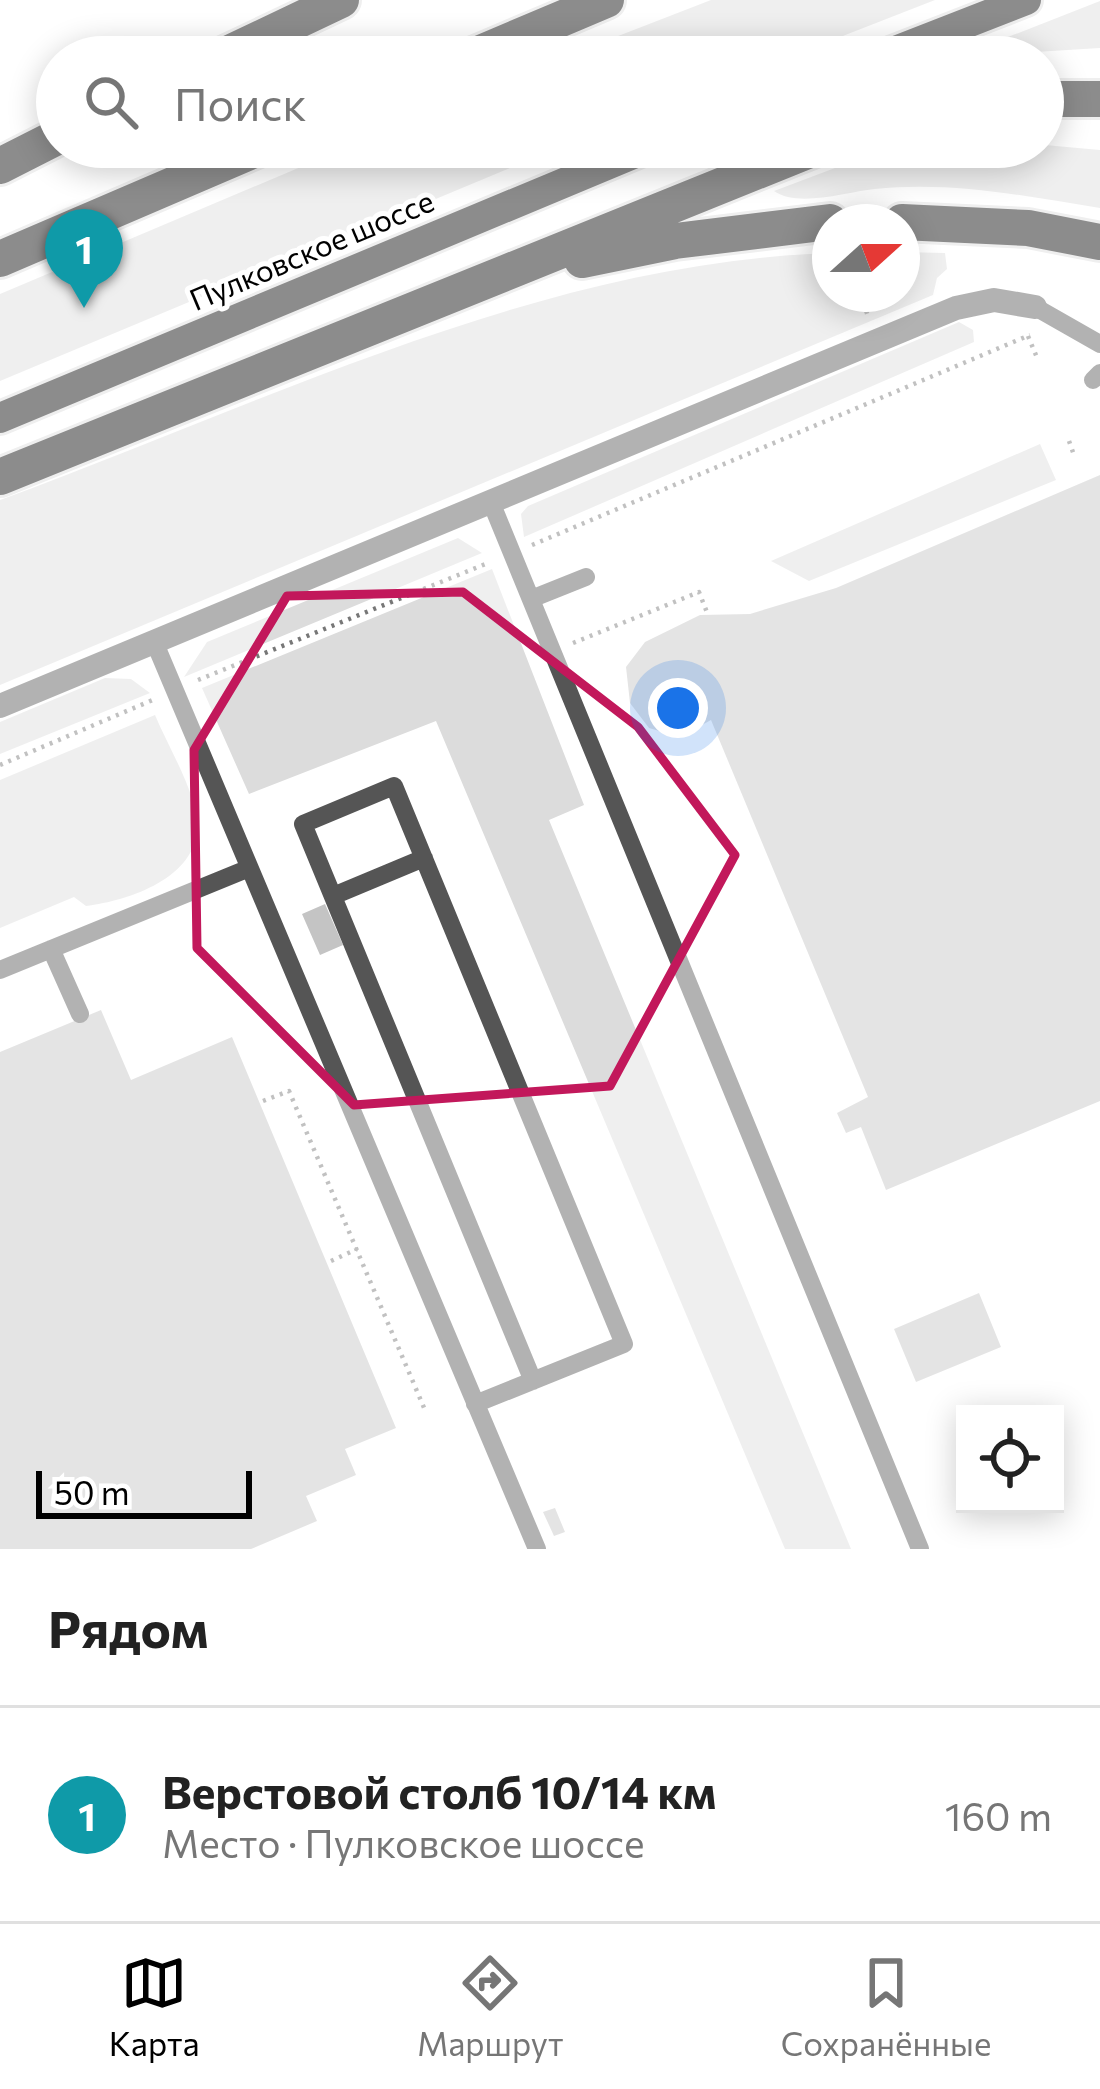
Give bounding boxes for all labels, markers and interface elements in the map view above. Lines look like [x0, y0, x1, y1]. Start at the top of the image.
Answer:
search box [36, 36, 1064, 168]
icon: search [78, 69, 144, 135]
text: Поиск [174, 75, 307, 130]
street label: Пулковское шоссе [183, 181, 439, 317]
north arrow [812, 204, 920, 312]
pin: 1 [45, 209, 123, 308]
your location [648, 678, 708, 738]
map controls [956, 1405, 1064, 1513]
button: locate [956, 1405, 1064, 1513]
scale bar [36, 1465, 252, 1518]
text: 50 m [54, 1471, 130, 1512]
text: Рядом [48, 1596, 209, 1659]
text: Верстовой столб 10/14 км [162, 1763, 716, 1818]
text: 1 [78, 1791, 96, 1839]
text: 160 m [945, 1791, 1052, 1839]
text: Место · Пулковское шоссе [162, 1818, 645, 1866]
tab: Карта [109, 1950, 200, 2063]
tab: Маршрут [417, 1950, 563, 2063]
tab: Сохранённые [781, 1950, 991, 2063]

